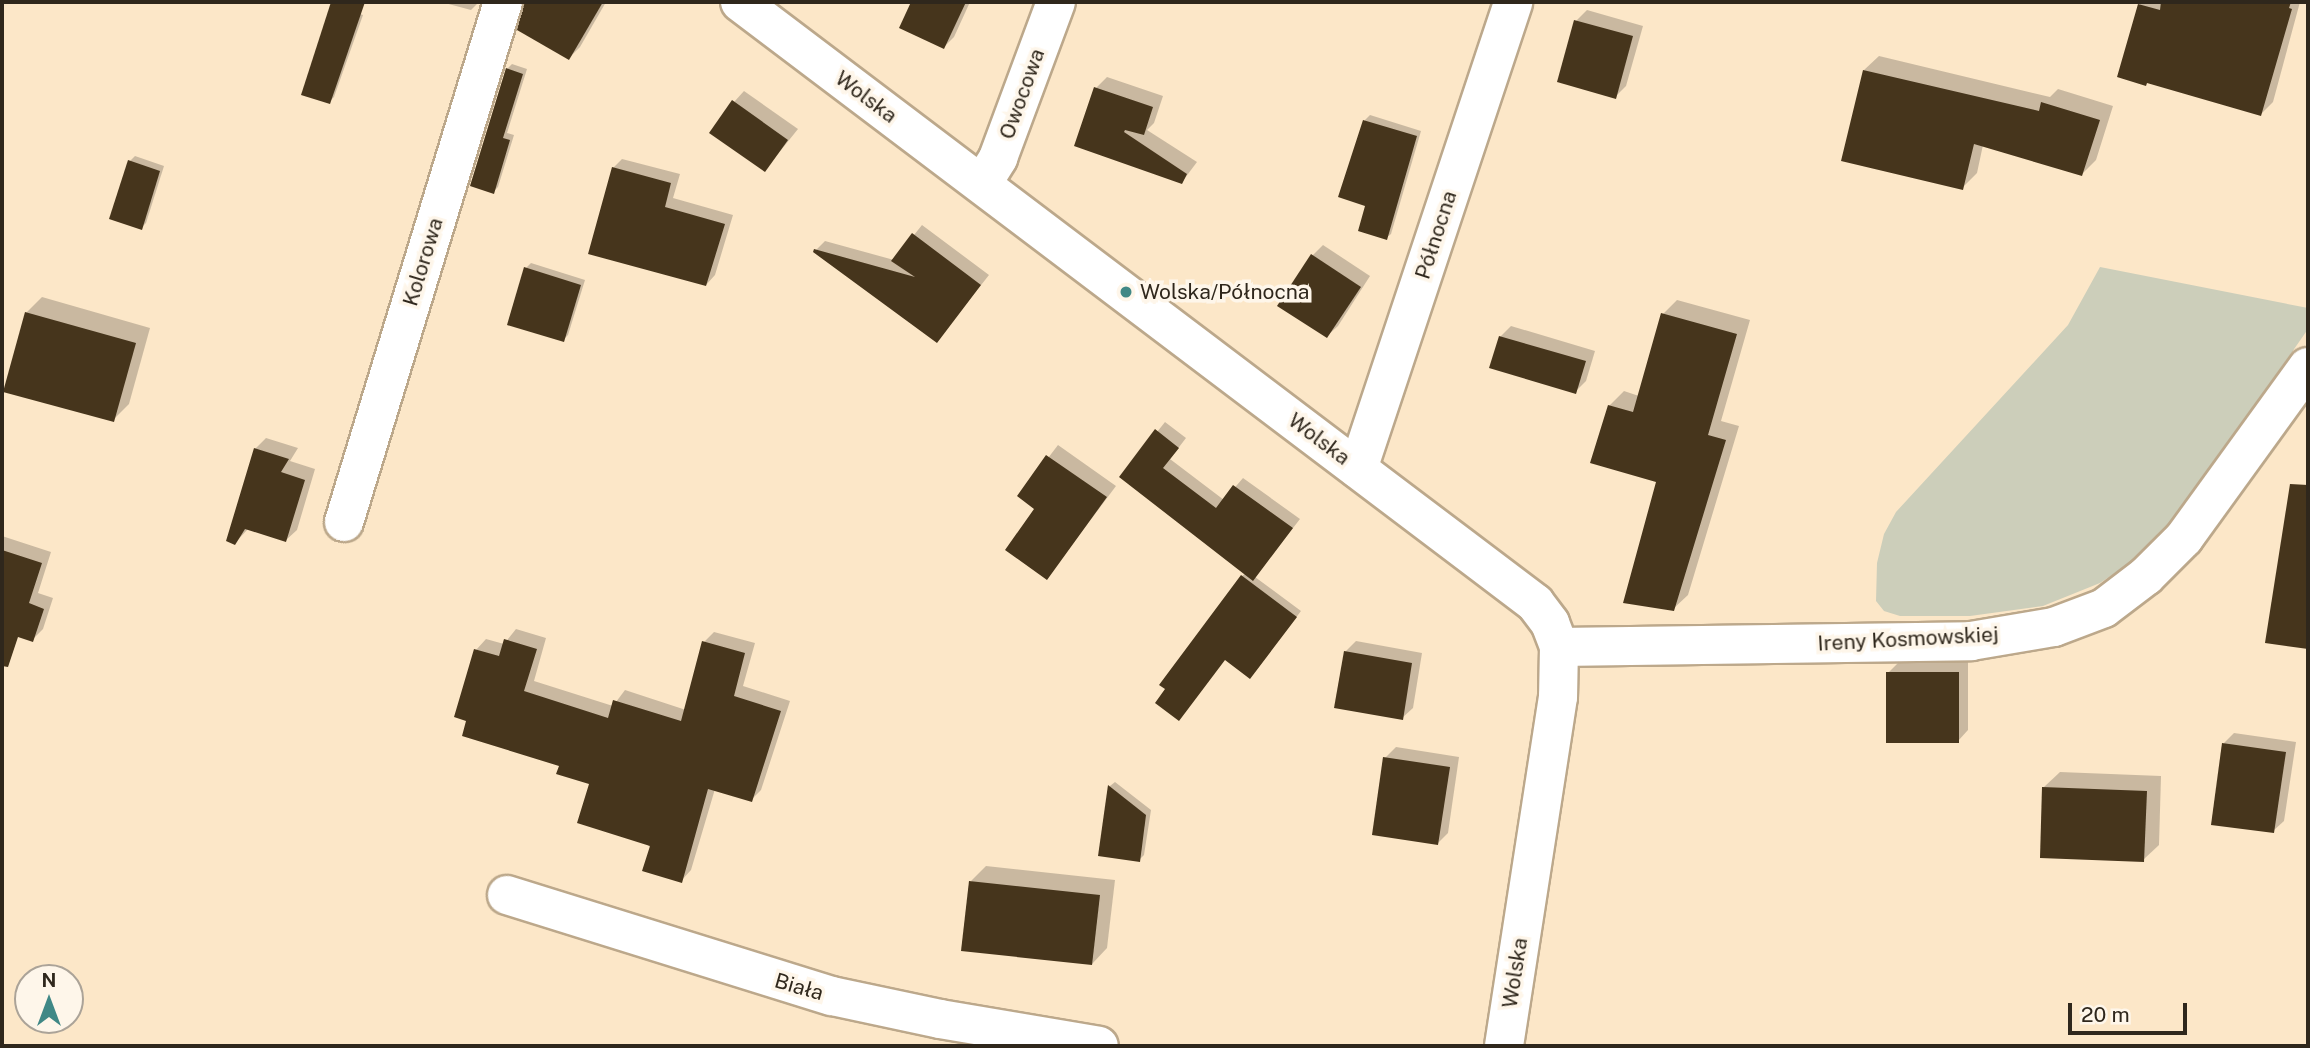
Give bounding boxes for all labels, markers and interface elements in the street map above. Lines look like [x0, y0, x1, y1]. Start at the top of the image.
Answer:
street label: Owocowa [994, 45, 1050, 143]
street label: Wolska [830, 66, 902, 128]
street label: Północna [1410, 188, 1462, 282]
street label: Kolorowa [398, 215, 448, 309]
place label: Wolska/Północna [1140, 279, 1309, 305]
marker: Wolska/Północna [1118, 284, 1134, 300]
street label: Wolska [1283, 408, 1355, 470]
street label: Ireny Kosmowskiej [1817, 622, 1999, 656]
street label: Wolska [1497, 936, 1533, 1010]
north arrow [14, 964, 84, 1034]
street label: Biała [772, 968, 826, 1006]
text: N [42, 969, 56, 991]
scale bar [2072, 988, 2191, 1032]
text: 20 m [2081, 1002, 2130, 1027]

